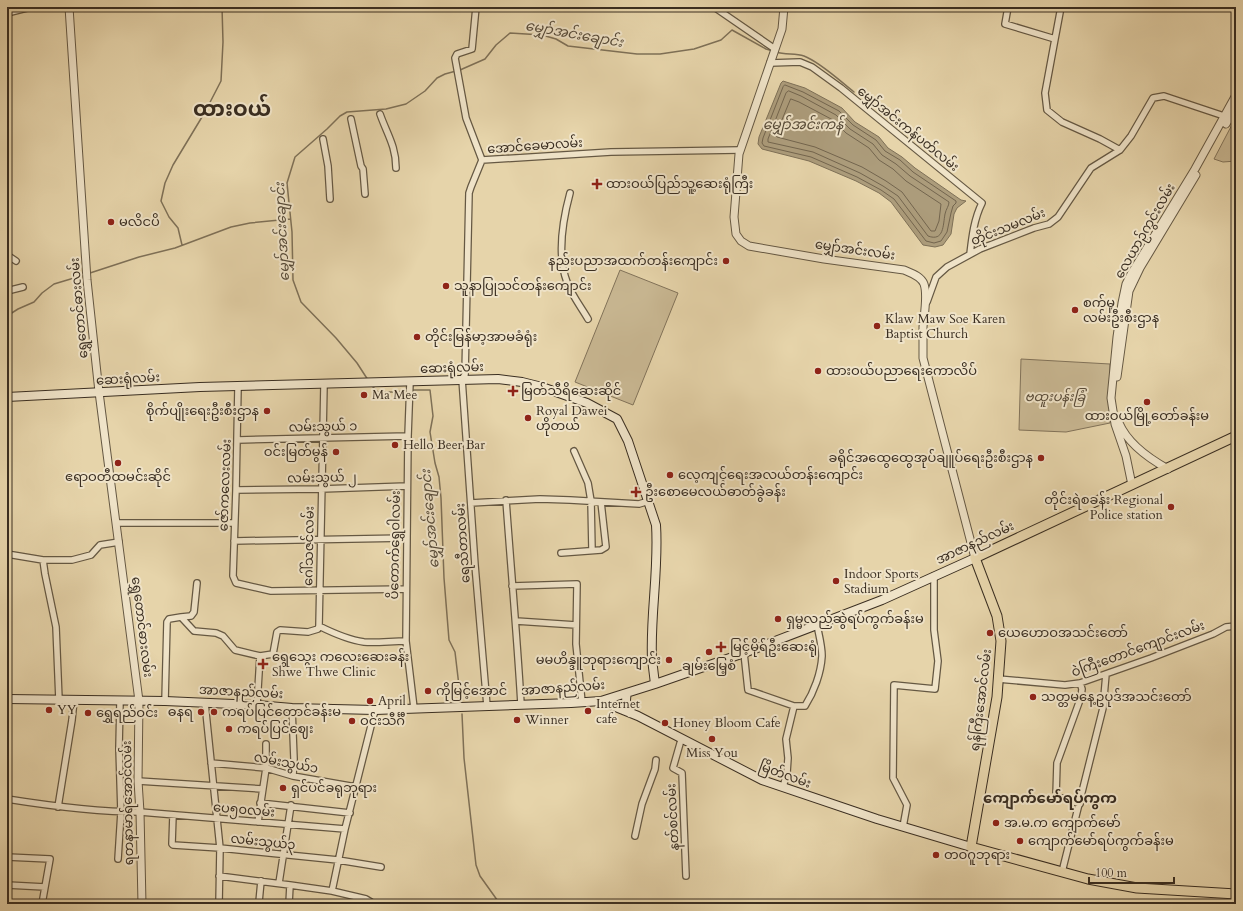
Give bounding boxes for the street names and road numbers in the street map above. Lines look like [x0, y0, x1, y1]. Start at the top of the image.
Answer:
street label: မျှော်အင်းကန်ပတ်လမ်း [853, 82, 963, 177]
street label: အောင်ခေမာလမ်း [487, 134, 583, 158]
street label: လေယာဉ်ကွင်းလမ်း [1110, 180, 1180, 282]
street label: တိုင်းသမလမ်း [968, 204, 1048, 251]
street label: မျှော်အင်းလမ်း [814, 235, 896, 266]
street label: ရွှေတောင်ဓားလမ်း [66, 257, 93, 359]
street label: ဆေးရုံလမ်း [420, 358, 484, 379]
street label: ဆေးရုံလမ်း [96, 368, 160, 391]
street label: လမ်းသွယ် ၁ [288, 417, 358, 438]
street label: ဇော်ကလေးလမ်း [214, 438, 236, 532]
street label: လမ်းသွယ် ၂ [287, 468, 357, 489]
street label: ပိတောက်ရွှေဝါလမ်း [385, 490, 406, 600]
street label: ရေသီတာလမ်း [451, 502, 476, 584]
street label: ဂေါ်သဇင်လမ်း [299, 506, 319, 586]
street label: အာဇာနည်လမ်း [933, 517, 1017, 570]
street label: ရွှေတောင်ဓားလမ်း [126, 576, 157, 678]
street label: ဝဲကြီးတောင်ကျောင်းလမ်း [1069, 616, 1207, 682]
street label: ရန်ကြီးအောင်လမ်း [966, 648, 997, 752]
street label: အာဇာနည်လမ်း [520, 676, 606, 701]
street label: အာဇာနည်လမ်း [198, 681, 284, 704]
street label: ရတနာမာရ်အောင်လမ်း [118, 740, 139, 866]
street label: လမ်းသွယ်၁ [252, 748, 320, 779]
street label: မြိတ်လမ်း [756, 757, 814, 794]
street label: နတ်စင်လမ်း [662, 783, 685, 851]
street label: ပေ၅၀လမ်း [212, 798, 276, 823]
street label: လမ်းသွယ်၃ [230, 830, 296, 855]

